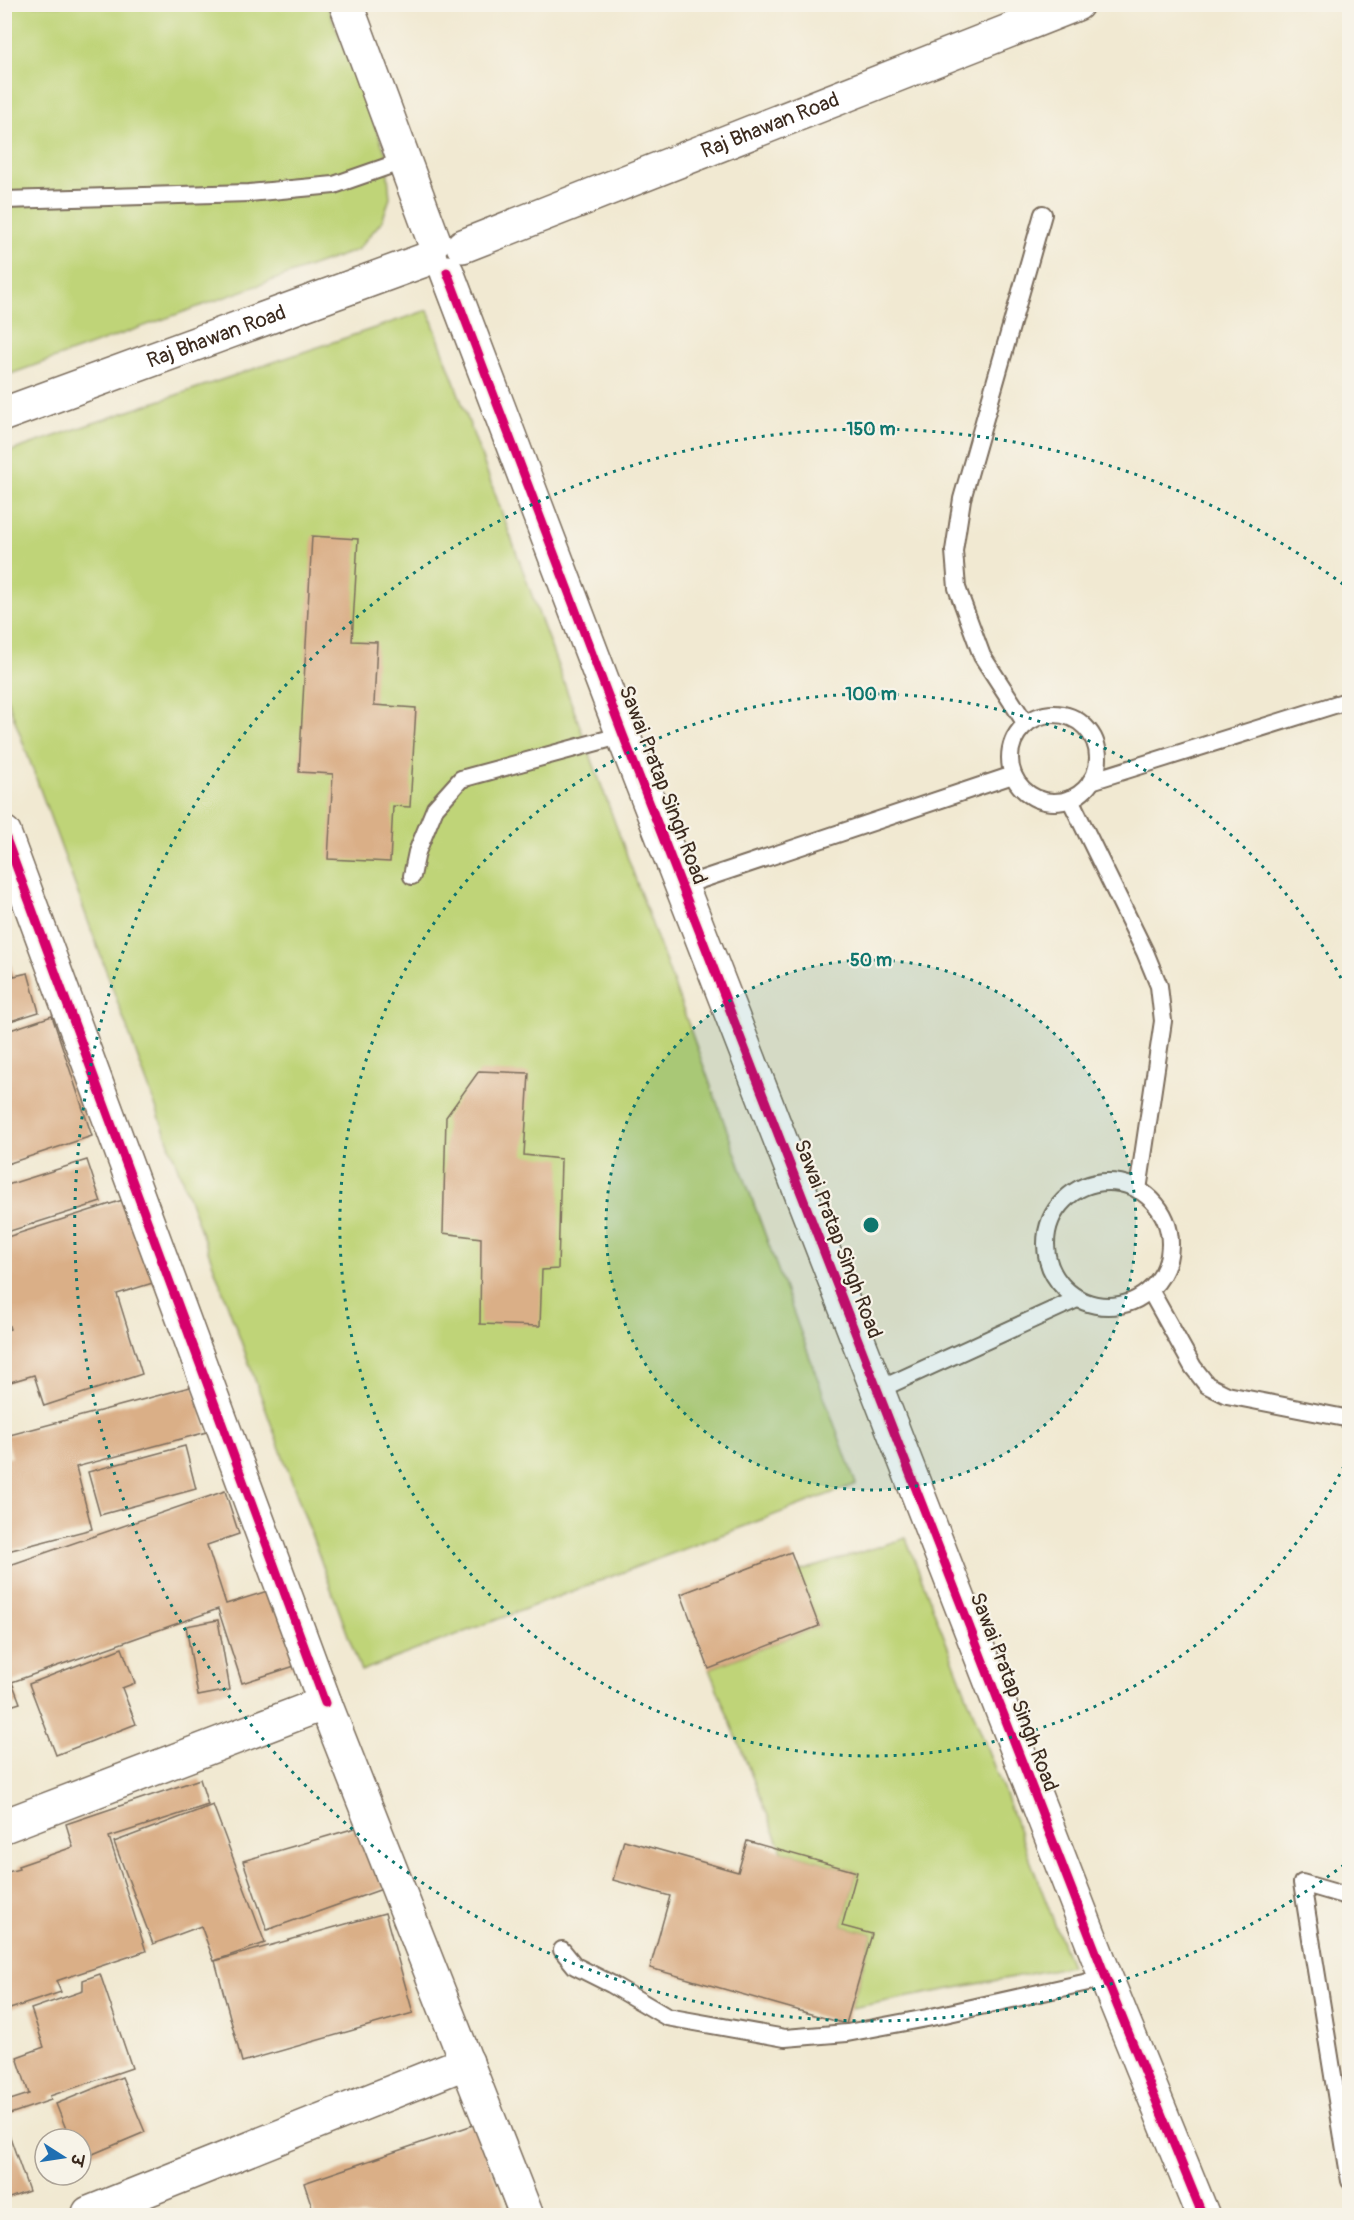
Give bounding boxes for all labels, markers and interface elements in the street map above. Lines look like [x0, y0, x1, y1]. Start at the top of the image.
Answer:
street label: Raj Bhawan Road [697, 86, 843, 164]
street label: Raj Bhawan Road [143, 298, 289, 374]
text: 150 m [847, 418, 896, 441]
street label: Sawai Pratap Singh Road [613, 682, 713, 888]
text: 100 m [845, 683, 897, 706]
text: 50 m [850, 949, 892, 972]
street label: Sawai Pratap Singh Road [788, 1136, 888, 1342]
centre of rings [861, 1215, 881, 1235]
street label: Sawai Pratap Singh Road [964, 1589, 1064, 1795]
north arrow [33, 2127, 93, 2187]
text: उ [66, 2151, 88, 2169]

